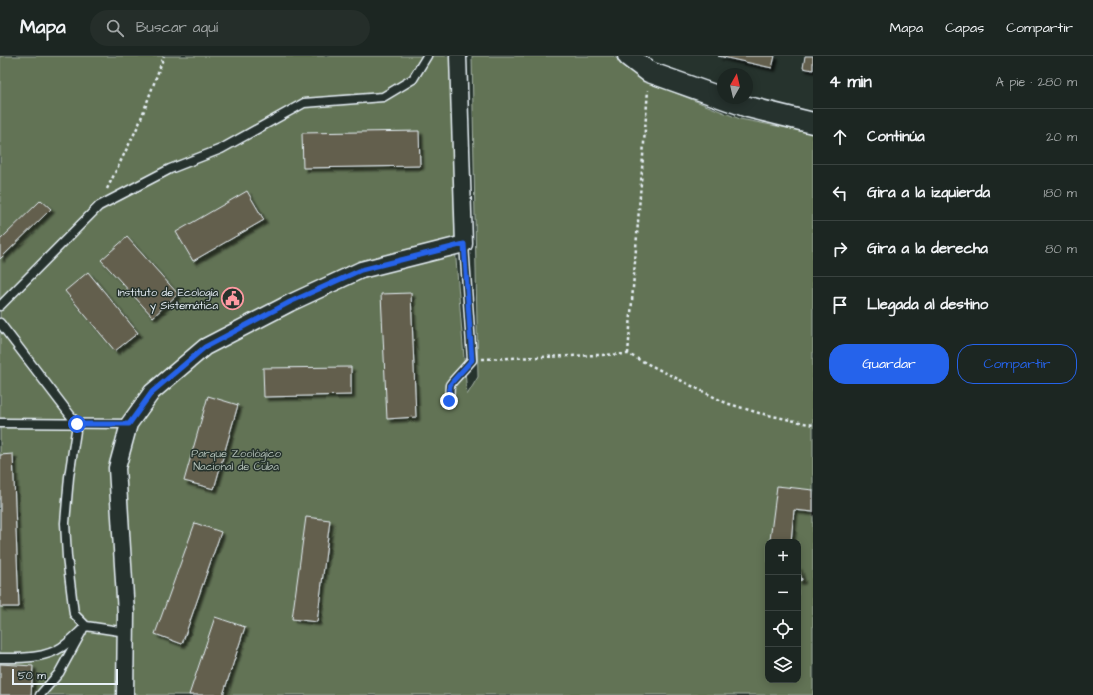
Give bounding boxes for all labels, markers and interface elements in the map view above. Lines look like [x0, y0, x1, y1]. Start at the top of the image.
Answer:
search box [90, 10, 370, 46]
text: Mapa [20, 14, 66, 41]
icon: search [104, 17, 126, 39]
text: Buscar aquí [136, 17, 218, 38]
text: Mapa [890, 18, 923, 38]
text: Capas [945, 18, 984, 38]
text: Compartir [1006, 18, 1073, 38]
north arrow [717, 68, 753, 104]
text: 4 min [829, 70, 872, 94]
text: A pie · 280 m [996, 73, 1077, 91]
icon: ahead [829, 126, 851, 148]
text: Continúa [867, 126, 925, 147]
text: 20 m [1046, 128, 1077, 146]
icon: left [829, 182, 851, 204]
text: Gira a la izquierda [867, 182, 990, 203]
text: 180 m [1043, 184, 1077, 202]
icon: right [829, 238, 851, 260]
text: Gira a la derecha [867, 238, 988, 259]
text: 80 m [1045, 240, 1077, 258]
place label: Instituto de Ecología y Sistemática [118, 285, 218, 314]
public building icon: Instituto de Ecología y Sistemática [220, 285, 246, 311]
icon: arrive [829, 294, 851, 316]
text: Llegada al destino [867, 294, 988, 315]
button: Guardar [829, 344, 949, 384]
button: Compartir [957, 344, 1077, 384]
route end [440, 392, 458, 410]
route start [68, 415, 86, 433]
park label: Parque Zoológico Nacional de Cuba [191, 446, 282, 474]
map controls [765, 539, 801, 683]
button: + [765, 539, 801, 575]
button: − [765, 575, 801, 611]
button: locate [765, 611, 801, 647]
button: layers [765, 647, 801, 683]
scale bar [12, 667, 118, 686]
text: 50 m [18, 668, 46, 683]

